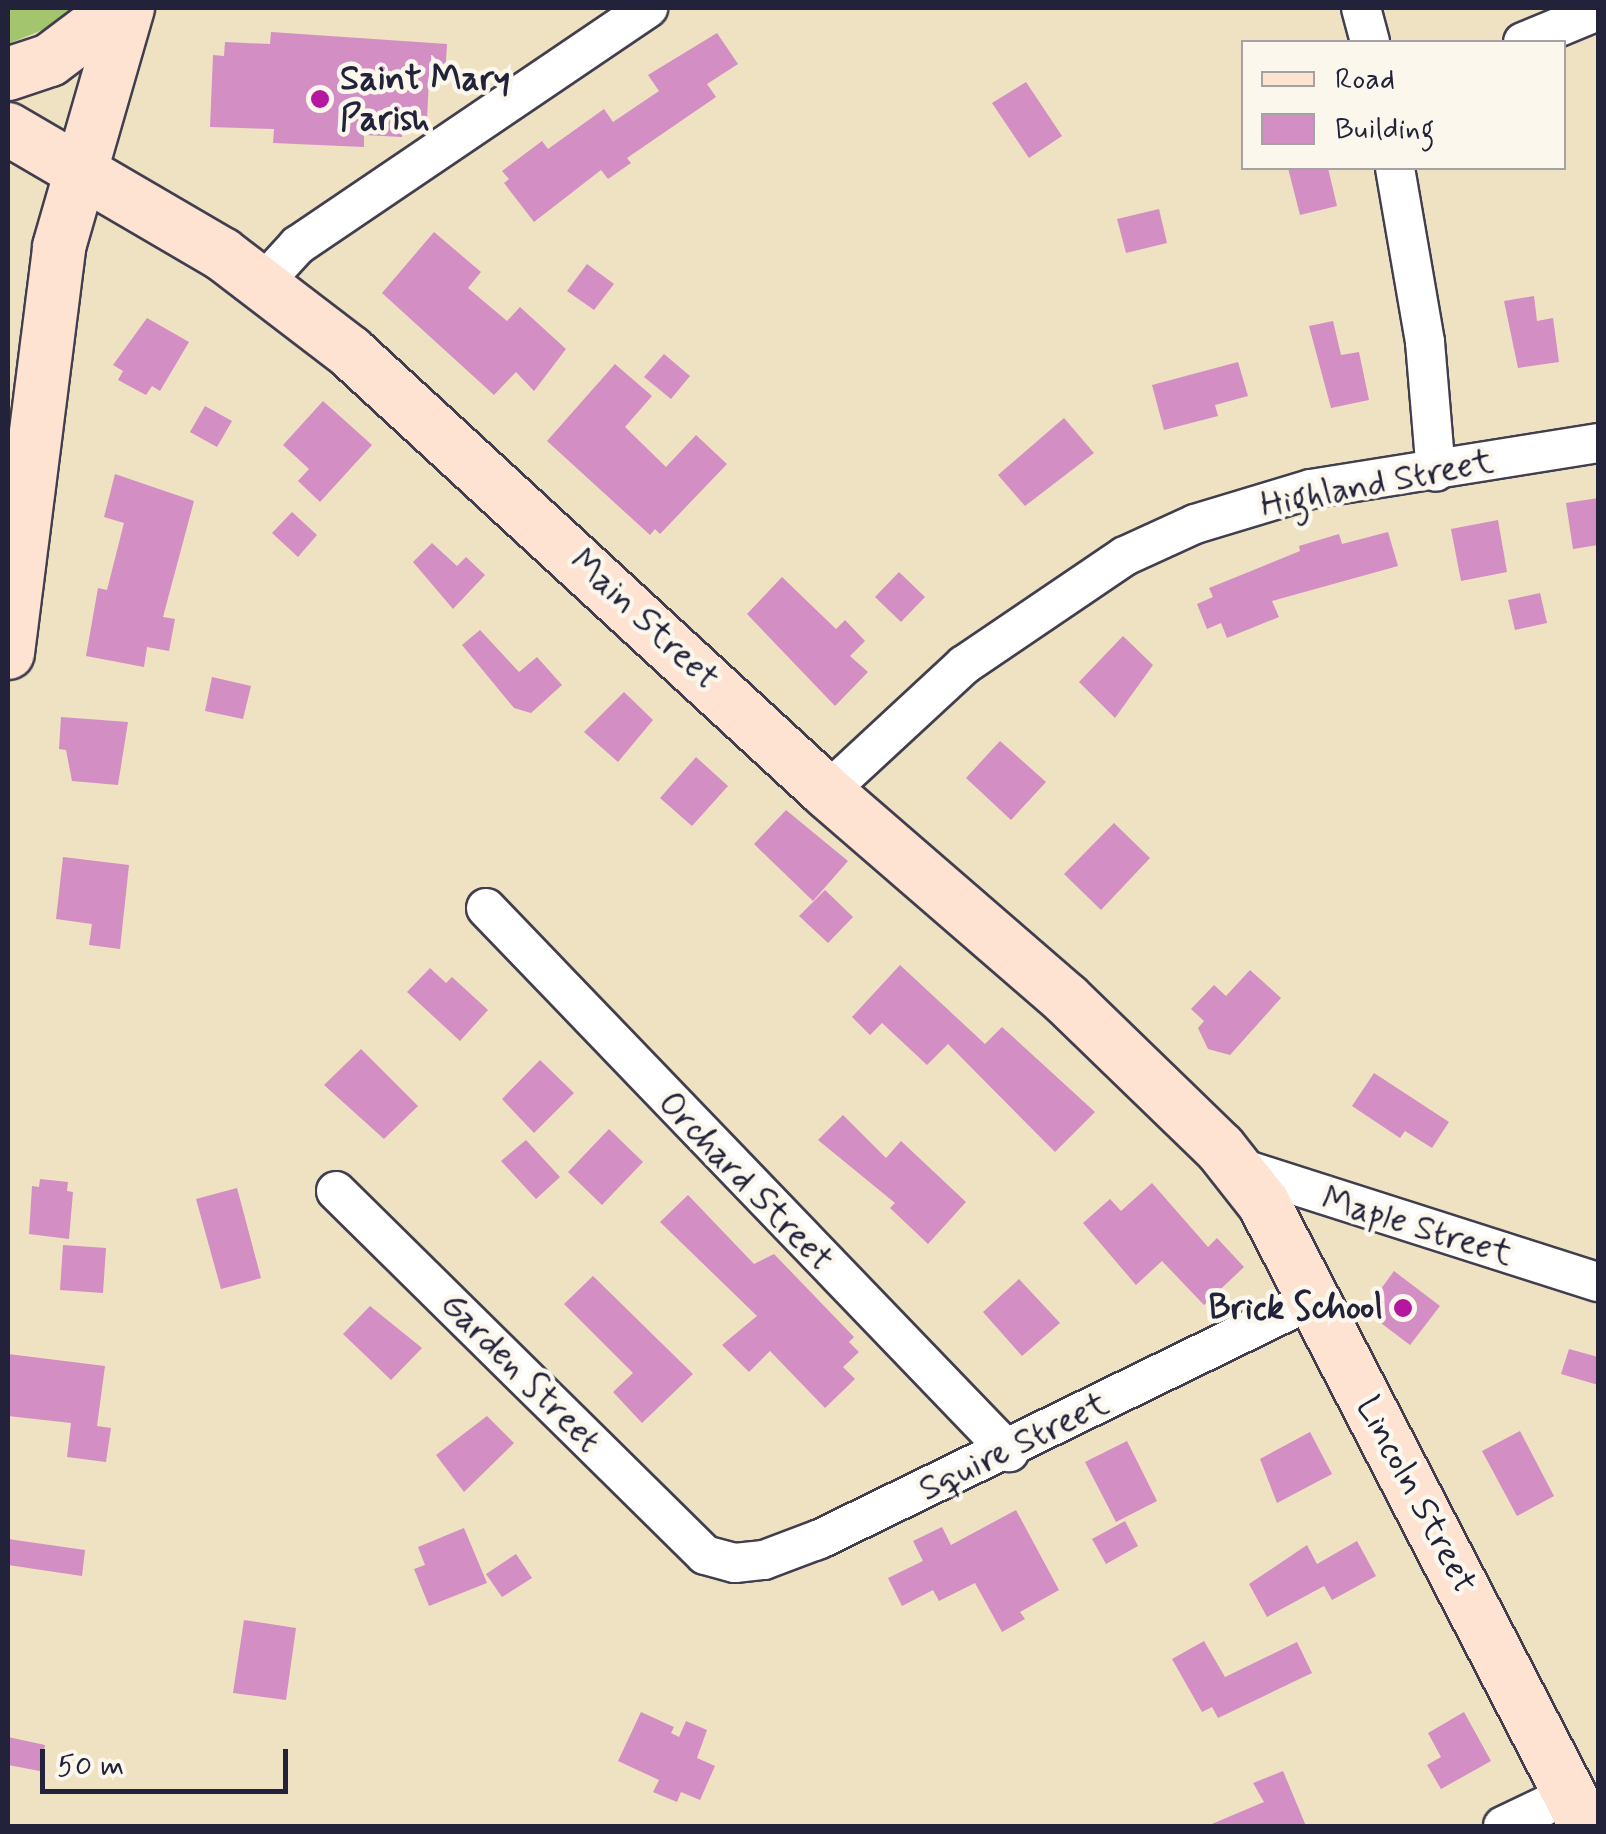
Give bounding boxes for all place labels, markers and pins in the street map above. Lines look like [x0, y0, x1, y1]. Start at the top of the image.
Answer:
place label: Saint Mary Parish [340, 58, 510, 140]
marker: Saint Mary Parish [309, 88, 331, 110]
place label: Brick School [1207, 1287, 1383, 1329]
marker: Brick School [1392, 1297, 1414, 1319]

